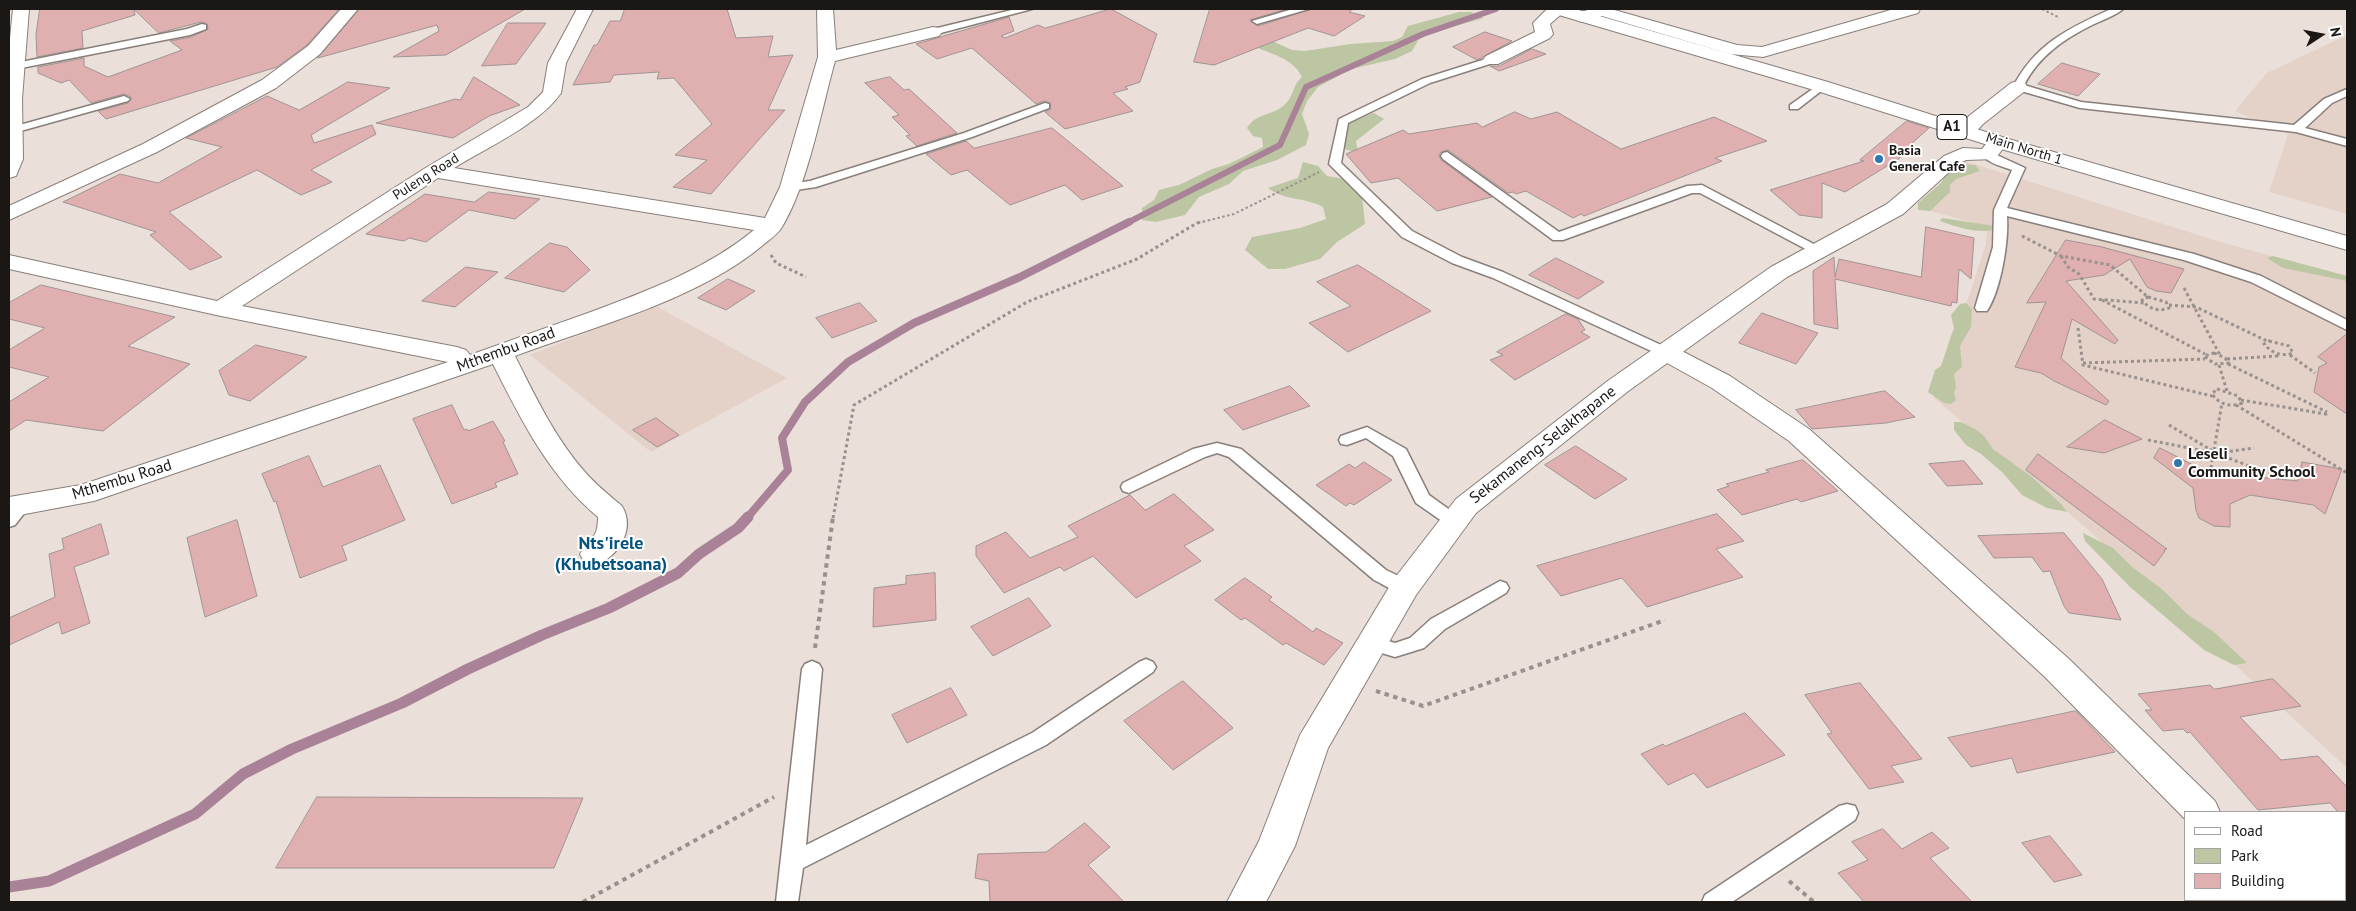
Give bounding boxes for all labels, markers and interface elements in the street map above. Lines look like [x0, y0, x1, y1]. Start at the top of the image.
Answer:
north arrow [2296, 10, 2346, 60]
text: N [2326, 26, 2345, 38]
road number: A1 [1937, 114, 1967, 140]
street label: Main North 1 [1984, 129, 2064, 169]
place label: Basia General Cafe [1889, 143, 1965, 176]
street label: Puleng Road [390, 150, 462, 204]
marker: Basia General Cafe [1873, 153, 1885, 165]
street label: Mthembu Road [454, 323, 558, 377]
street label: Sekamaneng-Selakhapane [1466, 382, 1620, 508]
place label: Leseli Community School [2188, 444, 2315, 482]
street label: Mthembu Road [70, 456, 174, 504]
marker: Leseli Community School [2172, 457, 2184, 469]
district label: Nts'irele (Khubetsoana) [555, 533, 667, 576]
legend [2184, 811, 2346, 901]
text: Road [2231, 821, 2263, 840]
text: Park [2231, 846, 2259, 865]
text: Building [2231, 871, 2285, 890]

